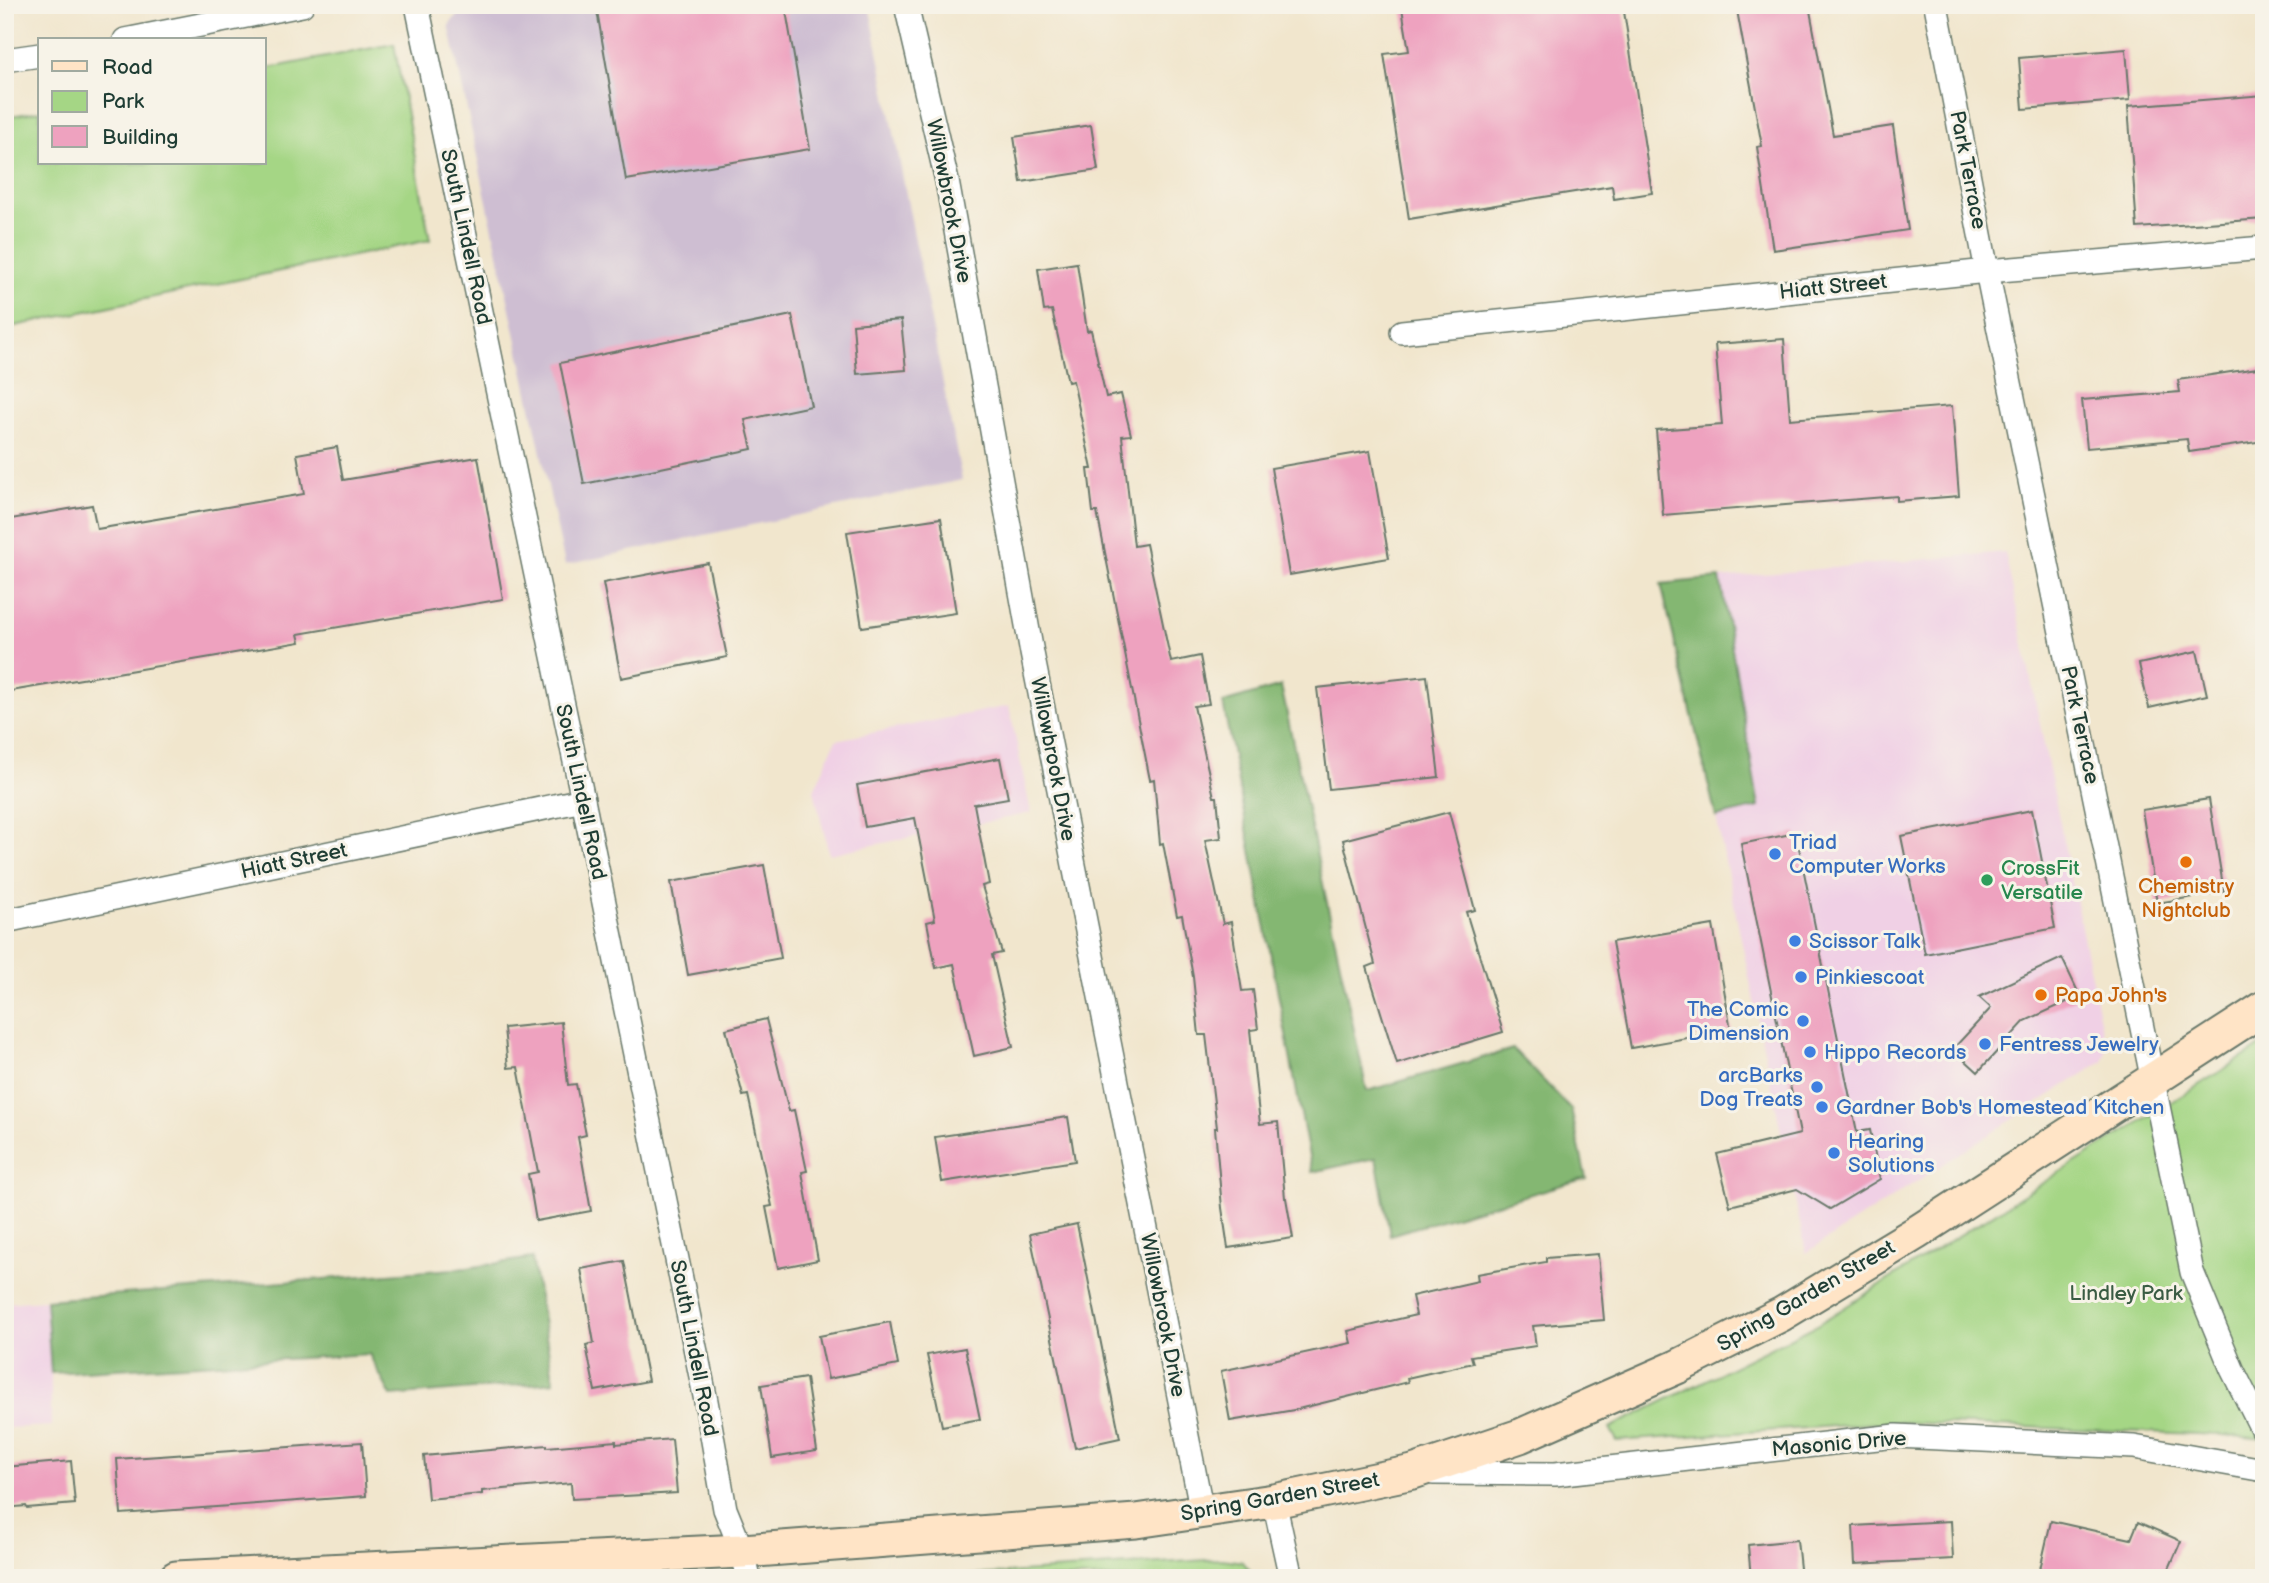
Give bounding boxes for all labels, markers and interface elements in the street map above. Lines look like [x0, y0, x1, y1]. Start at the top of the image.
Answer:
legend [38, 38, 266, 164]
text: Road [102, 55, 153, 80]
text: Park [102, 89, 145, 114]
street label: Park Terrace [1944, 109, 1992, 231]
street label: Willowbrook Drive [921, 117, 977, 285]
text: Building [102, 125, 178, 150]
street label: South Lindell Road [435, 147, 497, 327]
street label: Hiatt Street [1778, 269, 1889, 305]
street label: Park Terrace [2055, 664, 2105, 786]
street label: Willowbrook Drive [1025, 675, 1081, 843]
street label: South Lindell Road [550, 702, 612, 882]
place label: Triad Computer Works [1789, 830, 1946, 879]
street label: Hiatt Street [239, 837, 350, 884]
marker: Triad Computer Works [1767, 846, 1783, 862]
marker: Chemistry Nightclub [2178, 854, 2194, 870]
place label: CrossFit Versatile [2001, 856, 2083, 905]
marker: CrossFit Versatile [1979, 872, 1995, 888]
place label: Chemistry Nightclub [2138, 874, 2235, 923]
place label: Scissor Talk [1809, 929, 1921, 954]
marker: Scissor Talk [1787, 933, 1803, 949]
place label: Pinkiescoat [1815, 965, 1925, 990]
marker: Pinkiescoat [1793, 969, 1809, 985]
place label: Papa John's [2055, 983, 2167, 1008]
marker: Papa John's [2033, 987, 2049, 1003]
place label: The Comic Dimension [1687, 997, 1789, 1046]
marker: The Comic Dimension [1795, 1013, 1811, 1029]
place label: Fentress Jewelry [1999, 1032, 2159, 1057]
marker: Fentress Jewelry [1977, 1036, 1993, 1052]
place label: Hippo Records [1824, 1040, 1966, 1065]
marker: Hippo Records [1802, 1044, 1818, 1060]
place label: arcBarks Dog Treats [1699, 1063, 1803, 1112]
marker: arcBarks Dog Treats [1809, 1079, 1825, 1095]
place label: Gardner Bob's Homestead Kitchen [1836, 1095, 2164, 1120]
marker: Gardner Bob's Homestead Kitchen [1814, 1099, 1830, 1115]
place label: Hearing Solutions [1848, 1129, 1935, 1178]
marker: Hearing Solutions [1826, 1145, 1842, 1161]
street label: Willowbrook Drive [1135, 1231, 1191, 1399]
street label: Spring Garden Street [1713, 1235, 1900, 1357]
street label: South Lindell Road [665, 1258, 723, 1438]
park label: Lindley Park [2069, 1281, 2183, 1306]
street label: Masonic Drive [1771, 1426, 1907, 1462]
street label: Spring Garden Street [1179, 1467, 1382, 1527]

